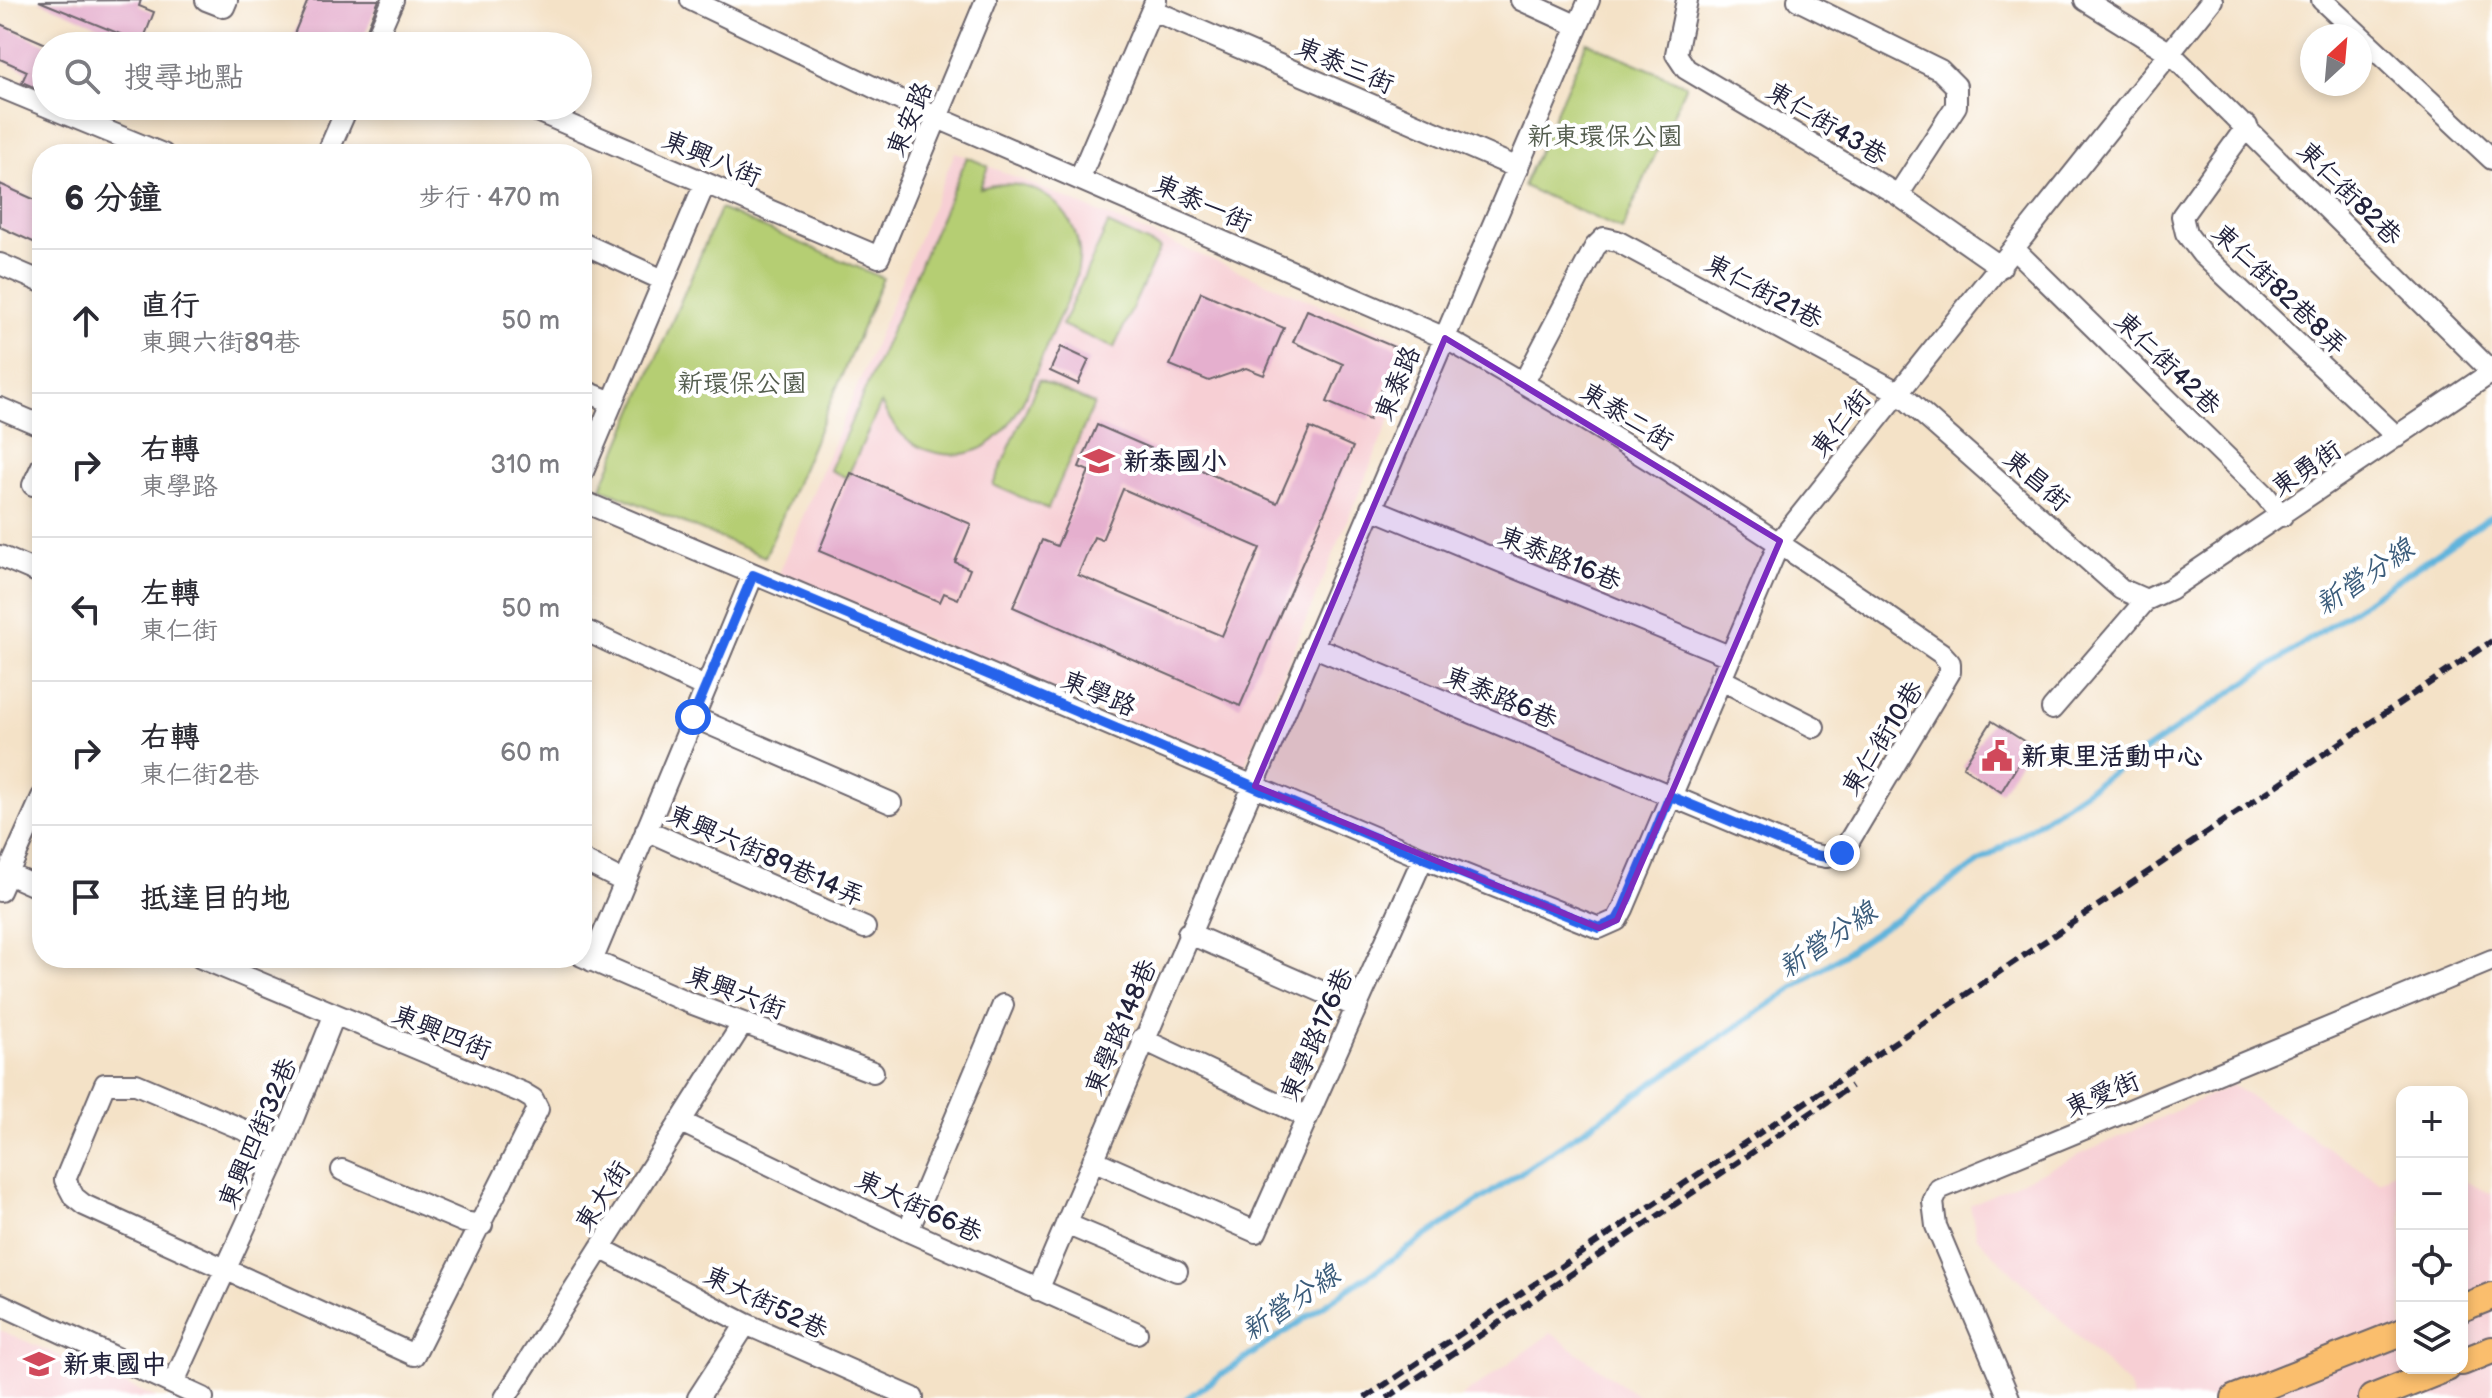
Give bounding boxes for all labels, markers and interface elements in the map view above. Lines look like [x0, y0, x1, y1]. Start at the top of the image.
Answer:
north arrow [2300, 24, 2372, 96]
search box [32, 32, 592, 120]
street label: 東泰三街 [1290, 32, 1398, 101]
icon: search [60, 54, 104, 98]
text: 搜尋地點 [124, 60, 244, 96]
street label: 東仁街43巷 [1760, 76, 1892, 173]
street label: 東安路 [881, 78, 940, 162]
park label: 新東環保公園 [1527, 122, 1683, 153]
street label: 東興八街 [657, 125, 765, 194]
street label: 東仁街82巷 [2290, 136, 2407, 253]
street label: 東泰一街 [1149, 169, 1256, 240]
text: 6 分鐘 [64, 178, 162, 219]
text: 步行 · 470 m [419, 183, 560, 214]
street label: 東仁街82巷8弄 [2205, 218, 2353, 362]
street label: 東仁街21巷 [1699, 248, 1828, 336]
text: 直行 [140, 288, 200, 324]
icon: ahead [64, 299, 108, 343]
text: 50 m [501, 306, 560, 337]
street label: 東仁街42巷 [2108, 306, 2226, 422]
text: 東興六街89巷 [140, 328, 300, 359]
street label: 東泰路 [1369, 342, 1428, 426]
park label: 新環保公園 [677, 369, 807, 400]
street label: 東泰二街 [1574, 377, 1679, 458]
street label: 東仁街 [1805, 384, 1878, 464]
text: 右轉 [140, 432, 200, 468]
street label: 東勇街 [2266, 435, 2348, 504]
icon: right [64, 443, 108, 487]
school or university icon: 新泰國小 [1082, 444, 1116, 478]
street label: 東昌街 [1996, 444, 2076, 518]
place label: 新泰國小 [1123, 447, 1227, 478]
text: 310 m [490, 450, 560, 481]
text: 東學路 [140, 472, 218, 503]
street label: 東泰路16巷 [1493, 521, 1625, 598]
water label: 新營分線 [2309, 531, 2422, 622]
text: 左轉 [140, 576, 200, 612]
icon: left [64, 587, 108, 631]
text: 50 m [501, 594, 560, 625]
text: 東仁街 [140, 616, 218, 647]
street label: 東泰路6巷 [1439, 661, 1562, 736]
street label: 東學路 [1056, 665, 1140, 724]
street label: 東仁街10巷 [1836, 676, 1931, 802]
route start [675, 699, 711, 735]
text: 右轉 [140, 720, 200, 756]
icon: right [64, 731, 108, 775]
text: 60 m [500, 738, 560, 769]
public building icon: 新東里活動中心 [1980, 739, 2014, 773]
place label: 新東里活動中心 [2021, 742, 2203, 773]
text: 東仁街2巷 [140, 760, 259, 791]
street label: 東興六街89巷14弄 [662, 799, 869, 914]
route end [1824, 835, 1860, 871]
icon: arrive [64, 875, 108, 919]
text: 抵達目的地 [140, 881, 290, 917]
water label: 新營分線 [1772, 894, 1885, 985]
street label: 東學路148巷 [1079, 955, 1164, 1100]
street label: 東興六街 [681, 960, 790, 1027]
street label: 東學路176巷 [1274, 963, 1361, 1106]
street label: 東興四街 [387, 1000, 495, 1067]
street label: 東興四街32巷 [213, 1053, 304, 1214]
street label: 東愛街 [2061, 1066, 2145, 1125]
map controls [2396, 1086, 2468, 1374]
button: + [2396, 1086, 2468, 1158]
street label: 東大街 [569, 1156, 638, 1238]
button: − [2396, 1158, 2468, 1230]
street label: 東大街66巷 [850, 1165, 986, 1250]
button: locate [2396, 1230, 2468, 1302]
water label: 新營分線 [1235, 1257, 1348, 1348]
street label: 東大街52巷 [698, 1260, 832, 1347]
button: layers [2396, 1302, 2468, 1374]
school or university icon: 新東國中 [22, 1347, 56, 1381]
place label: 新東國中 [63, 1350, 167, 1381]

